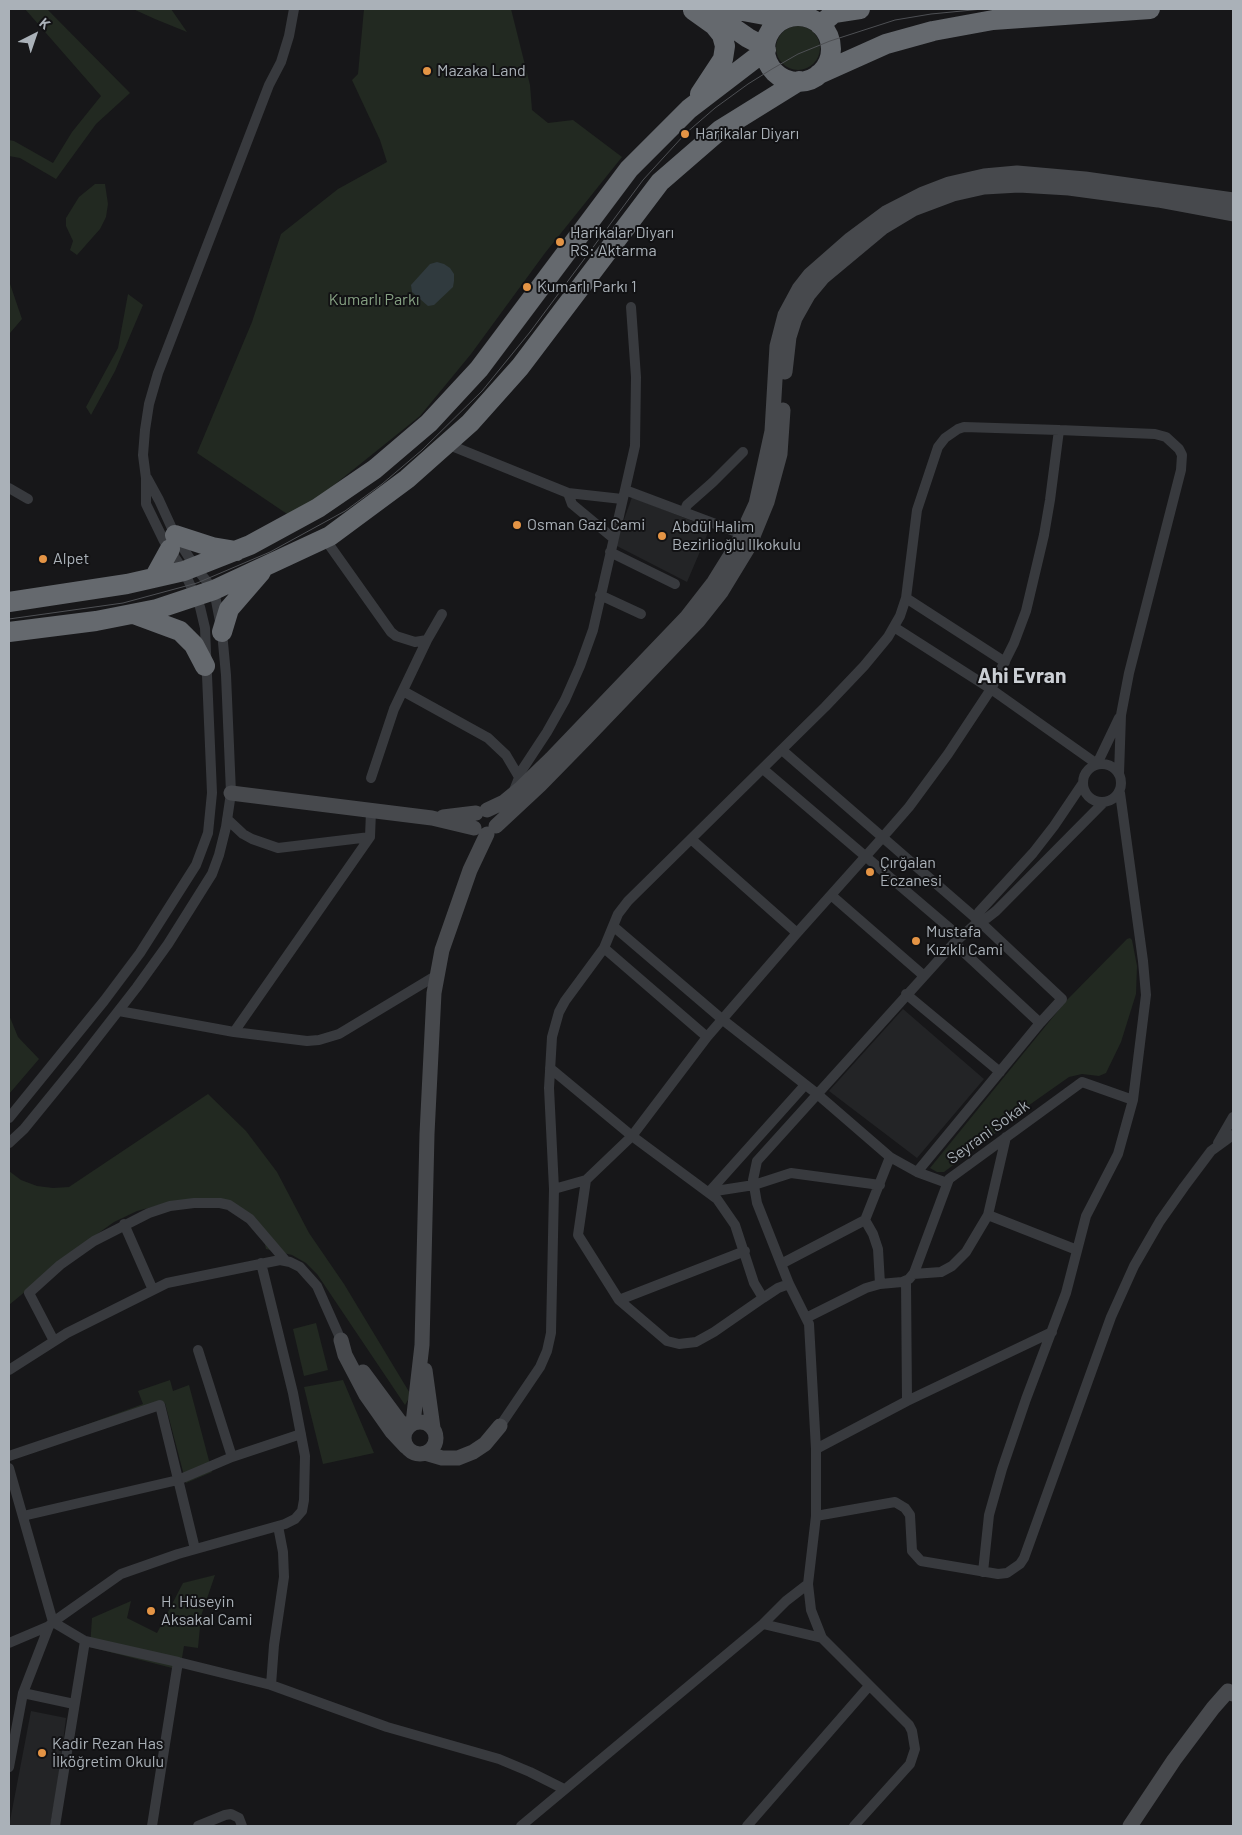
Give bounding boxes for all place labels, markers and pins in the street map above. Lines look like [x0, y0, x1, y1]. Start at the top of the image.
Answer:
place label: Mazaka Land [437, 61, 526, 81]
marker: Mazaka Land [421, 65, 433, 77]
place label: Harikalar Diyarı [695, 124, 799, 144]
marker: Harikalar Diyarı [679, 128, 691, 140]
place label: Harikalar Diyarı RS: Aktarma [570, 223, 674, 261]
marker: Harikalar Diyarı RS: Aktarma [554, 236, 566, 248]
place label: Kumarlı Parkı 1 [537, 277, 636, 297]
marker: Kumarlı Parkı 1 [521, 281, 533, 293]
place label: Osman Gazi Cami [527, 515, 645, 535]
place label: Abdül Halim Bezirlioğlu Ilkokulu [672, 517, 801, 555]
marker: Osman Gazi Cami [511, 519, 523, 531]
marker: Abdül Halim Bezirlioğlu Ilkokulu [656, 530, 668, 542]
place label: Alpet [53, 549, 89, 569]
marker: Alpet [37, 553, 49, 565]
place label: Çırğalan Eczanesi [880, 853, 942, 891]
marker: Çırğalan Eczanesi [864, 866, 876, 878]
place label: Mustafa Kızıklı Cami [926, 922, 1003, 960]
marker: Mustafa Kızıklı Cami [910, 935, 922, 947]
place label: H. Hüseyin Aksakal Cami [161, 1592, 253, 1630]
marker: H. Hüseyin Aksakal Cami [145, 1605, 157, 1617]
place label: Kadir Rezan Has İlköğretim Okulu [52, 1734, 164, 1772]
marker: Kadir Rezan Has İlköğretim Okulu [36, 1747, 48, 1759]

